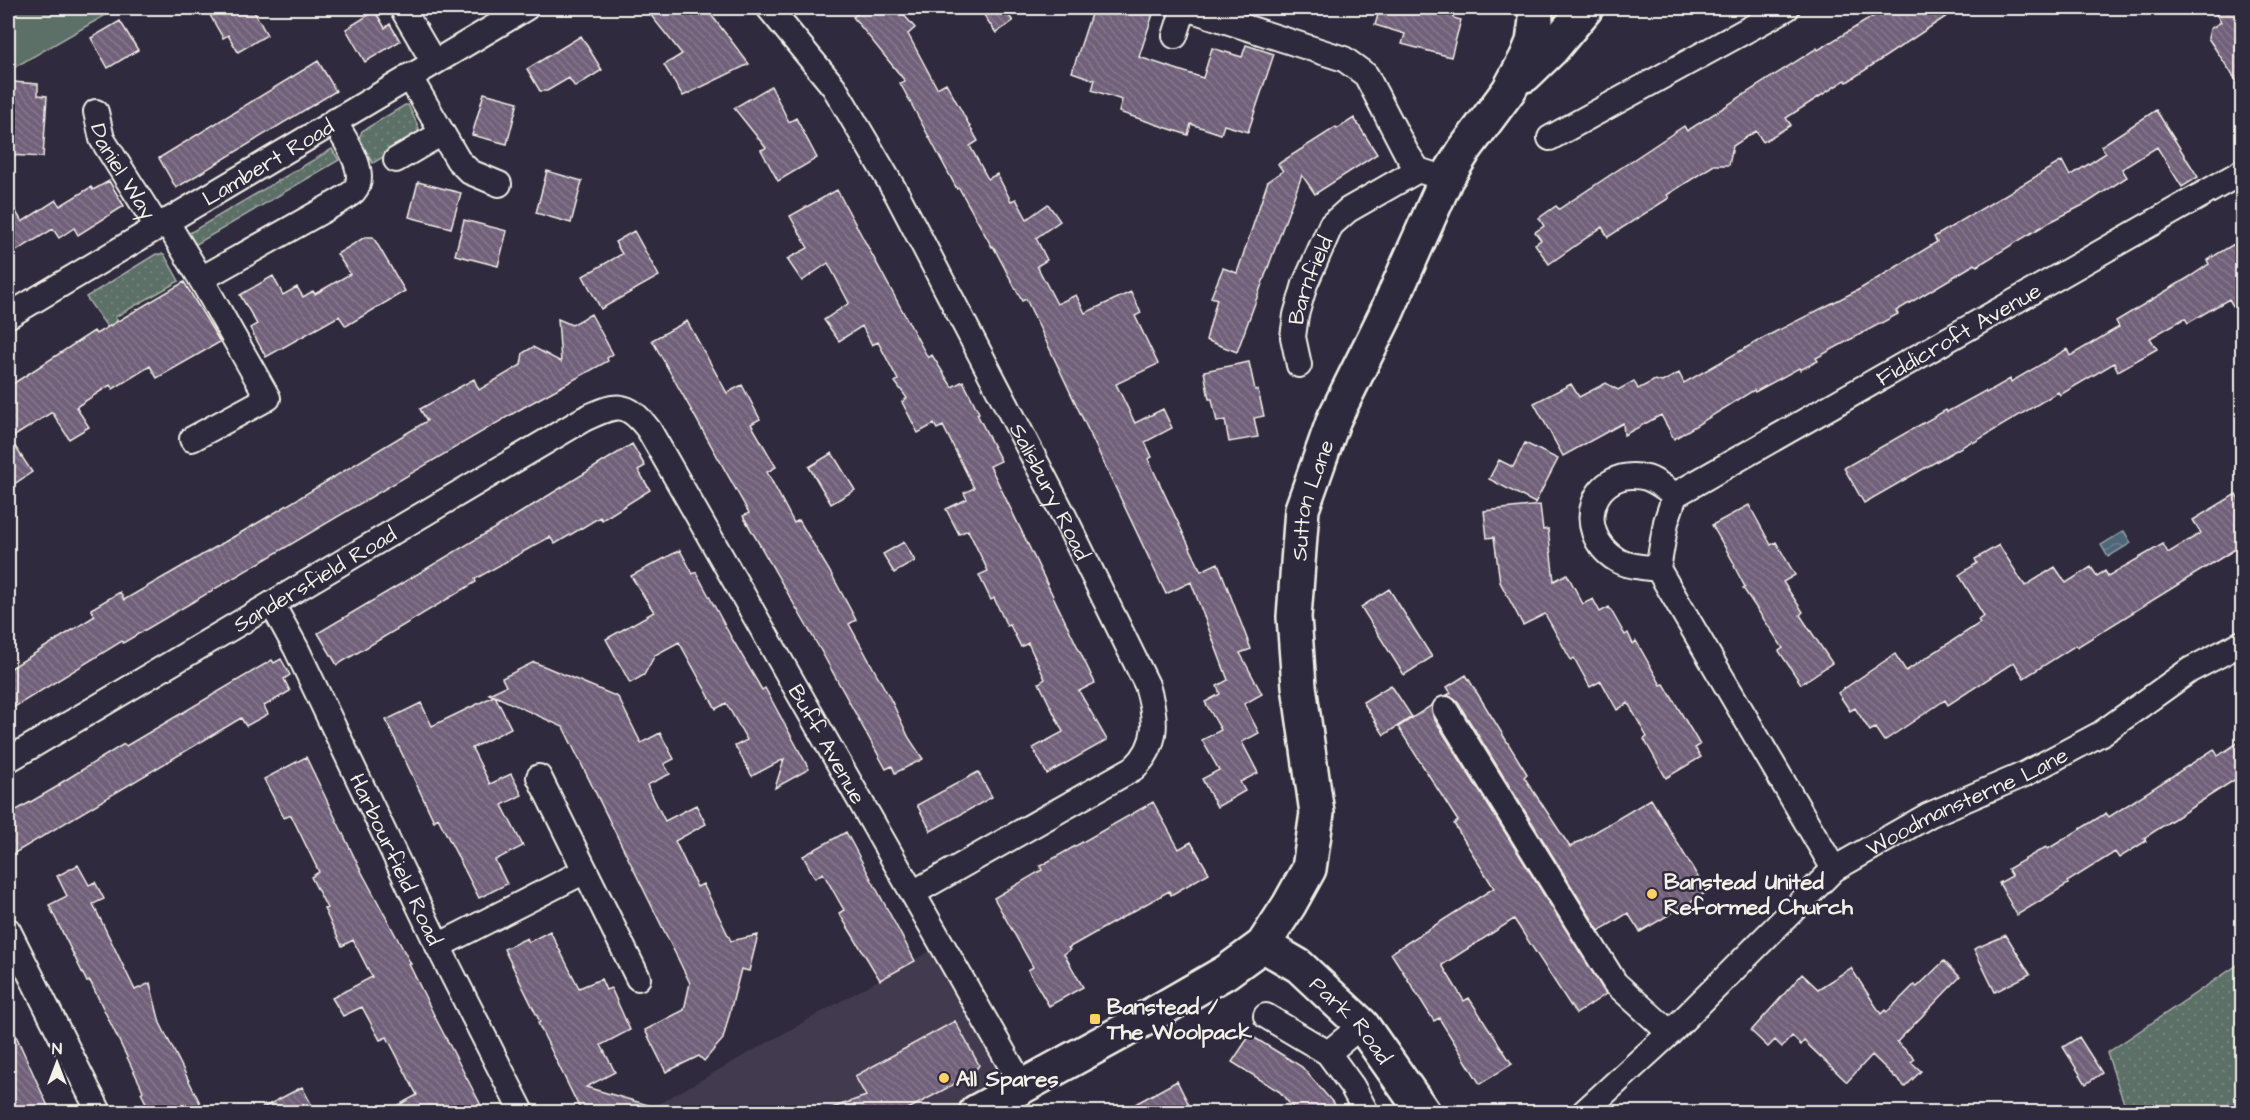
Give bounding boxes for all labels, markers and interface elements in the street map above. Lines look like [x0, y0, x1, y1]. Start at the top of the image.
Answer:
street label: Lambert Road [197, 112, 340, 214]
street label: Daniel Way [82, 121, 163, 227]
street label: Barnfield [1281, 231, 1341, 327]
street label: Fiddicroft Avenue [1871, 276, 2047, 394]
street label: Salisbury Road [1001, 418, 1097, 566]
street label: Sutton Lane [1284, 436, 1342, 562]
street label: Sandersfield Road [228, 519, 403, 640]
street label: Buff Avenue [780, 679, 873, 810]
street label: Woodmansterne Lane [1861, 740, 2074, 865]
street label: Harbourfield Road [341, 769, 449, 951]
place label: Banstead United Reformed Church [1664, 867, 1854, 923]
marker: Banstead United Reformed Church [1645, 887, 1659, 901]
street label: Park Road [1302, 970, 1399, 1071]
place label: Banstead / The Woolpack [1106, 992, 1253, 1048]
marker: Banstead / The Woolpack [1088, 1012, 1102, 1026]
north arrow [27, 1033, 87, 1093]
text: N [52, 1038, 62, 1060]
place label: All Spares [956, 1064, 1058, 1095]
marker: All Spares [937, 1071, 951, 1085]

